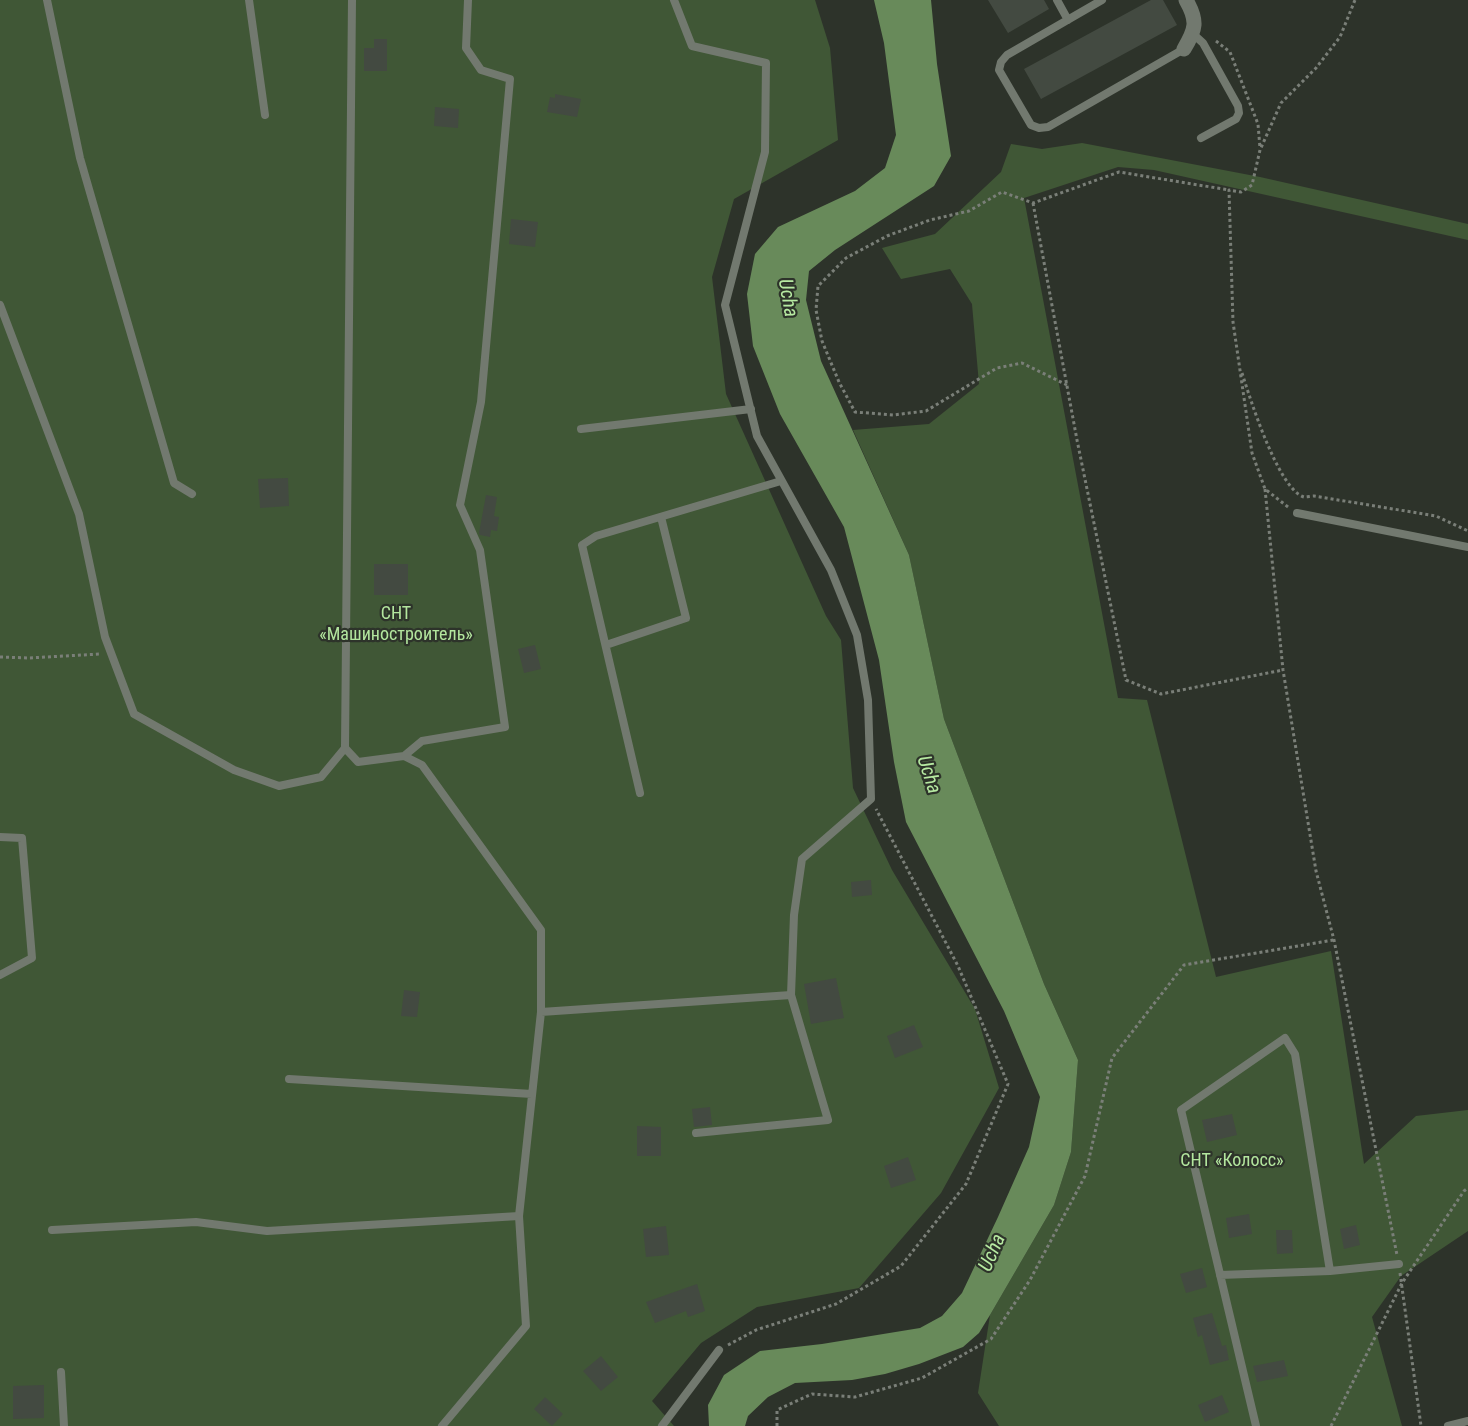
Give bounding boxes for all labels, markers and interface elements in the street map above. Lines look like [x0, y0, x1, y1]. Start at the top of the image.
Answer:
water label: Ucha [772, 277, 802, 319]
park label: СНТ «Машиностроитель» [319, 603, 473, 646]
water label: Ucha [911, 753, 945, 797]
park label: СНТ «Колосс» [1180, 1150, 1284, 1172]
water label: Ucha [974, 1231, 1012, 1275]

